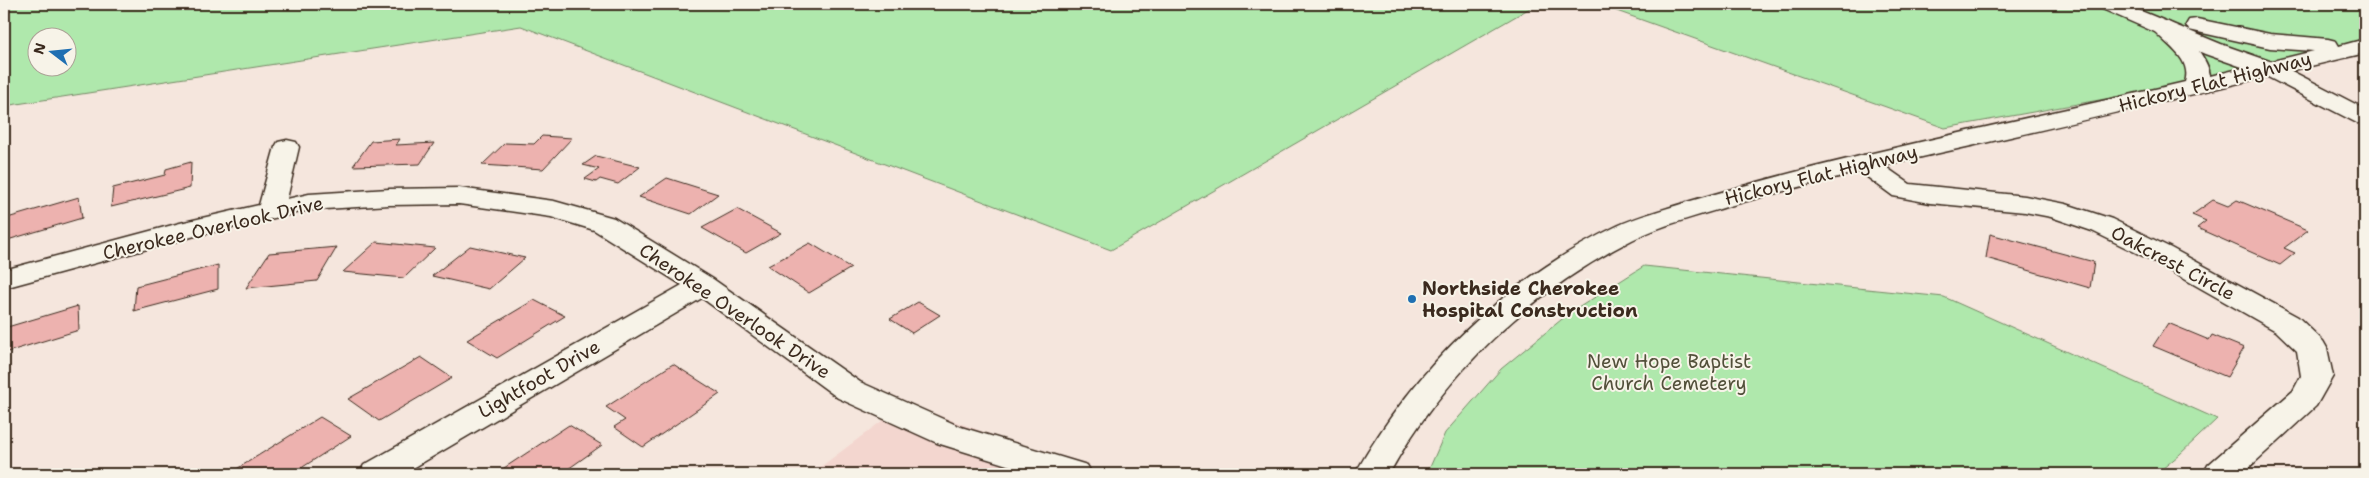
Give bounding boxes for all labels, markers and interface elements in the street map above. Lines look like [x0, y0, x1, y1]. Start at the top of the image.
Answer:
north arrow [28, 28, 78, 78]
text: N [29, 41, 50, 56]
street label: Hickory Flat Highway [2116, 46, 2314, 118]
street label: Hickory Flat Highway [1722, 139, 1920, 211]
street label: Cherokee Overlook Drive [100, 190, 326, 266]
street label: Oakcrest Circle [2107, 220, 2239, 306]
street label: Cherokee Overlook Drive [634, 238, 836, 384]
place label: Northside Cherokee Hospital Construction [1422, 276, 1638, 323]
marker: Northside Cherokee Hospital Construction [1406, 293, 1418, 305]
street label: Lightfoot Drive [473, 334, 605, 424]
park label: New Hope Baptist Church Cemetery [1587, 349, 1751, 396]

